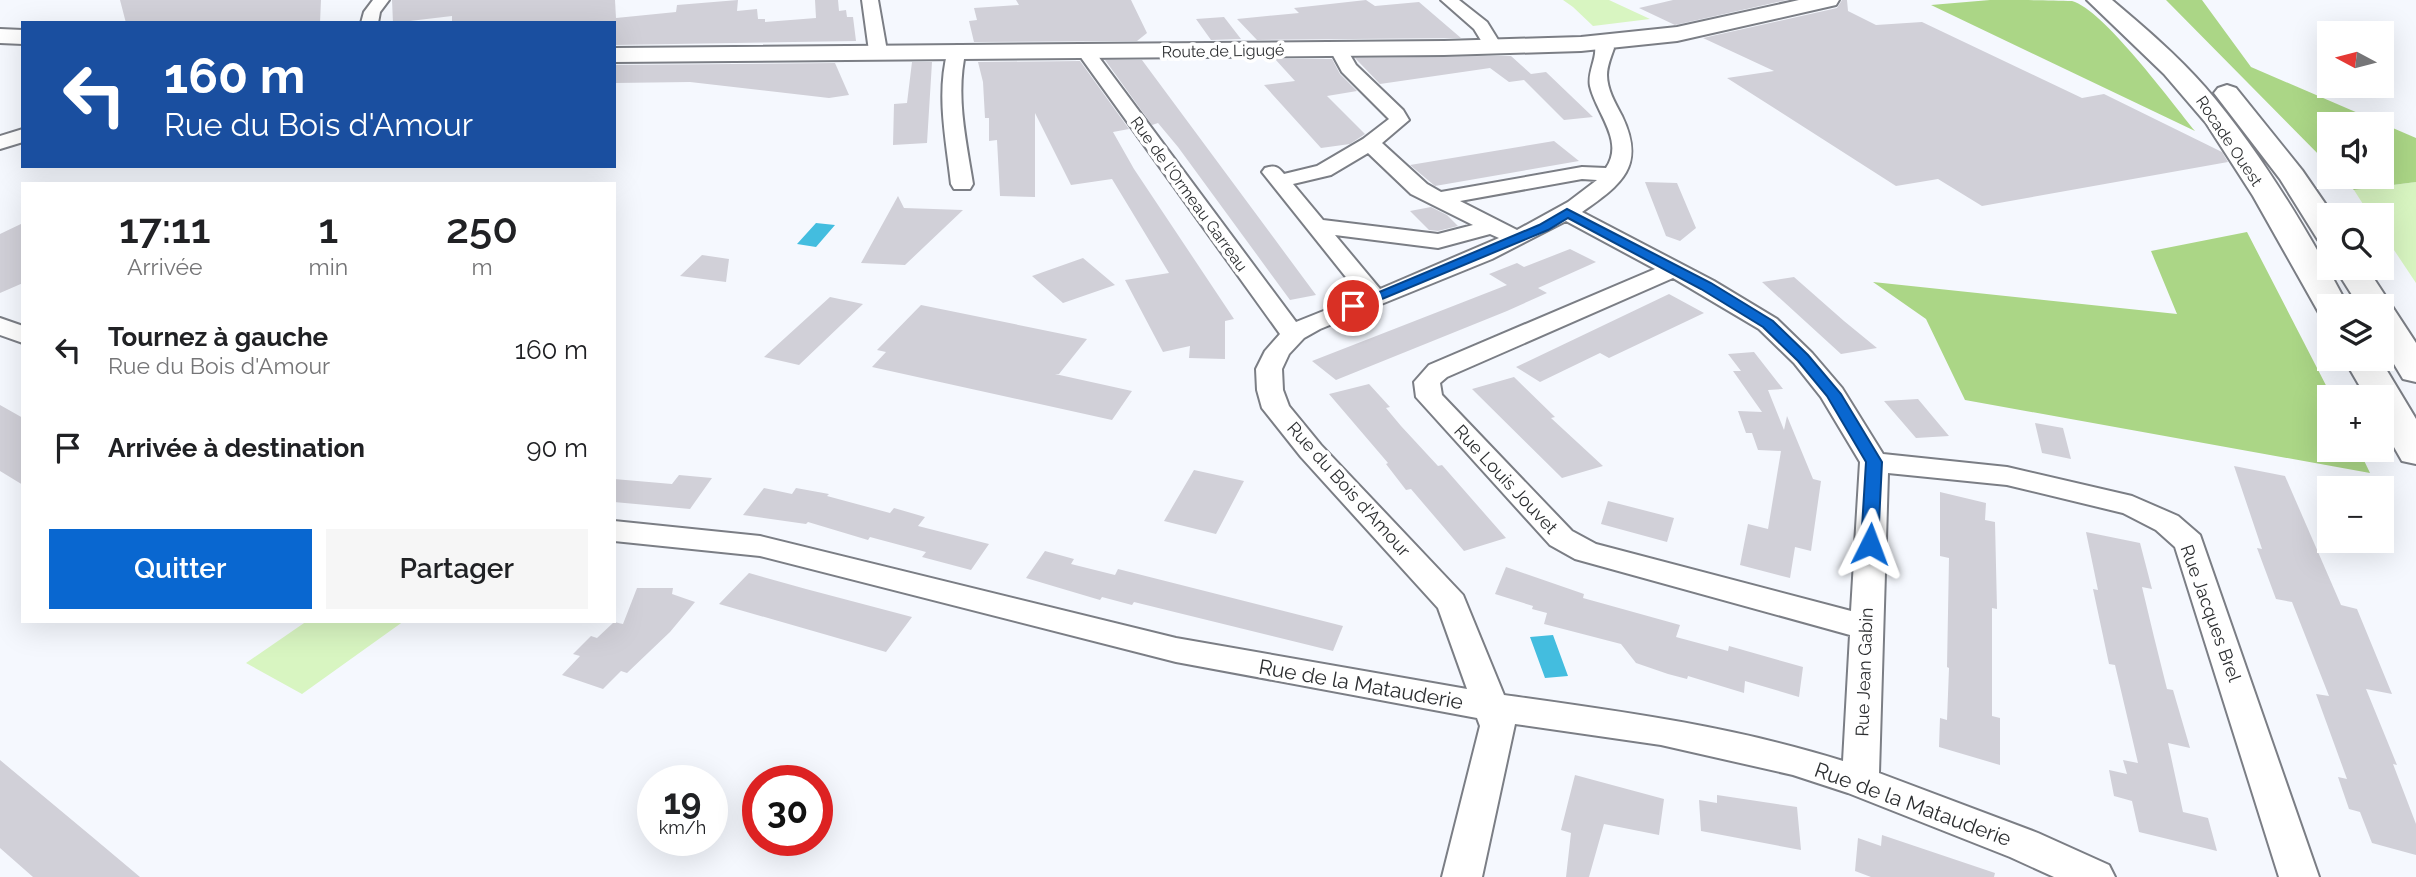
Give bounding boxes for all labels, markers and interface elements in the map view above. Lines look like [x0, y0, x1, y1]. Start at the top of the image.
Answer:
north arrow [2317, 21, 2394, 98]
map controls [2317, 21, 2394, 553]
street label: Route de Ligugé [1161, 40, 1285, 62]
text: 160 m [164, 47, 305, 104]
icon: left [49, 49, 140, 140]
street label: Rocade Ouest [2192, 92, 2266, 190]
text: Rue du Bois d'Amour [164, 106, 473, 143]
button: sound [2317, 112, 2394, 189]
street label: Rue de l'Ormeau Garreau [1126, 113, 1252, 275]
button: search [2317, 203, 2394, 280]
text: 17:11 [119, 204, 211, 253]
text: 1 [318, 204, 338, 253]
text: 250 [446, 204, 518, 253]
text: Arrivée [127, 253, 203, 280]
text: min [309, 253, 348, 280]
text: m [471, 253, 493, 280]
pin [1323, 276, 1383, 336]
icon: arrive [1334, 287, 1372, 325]
button: layers [2317, 294, 2394, 371]
text: Tournez à gauche [108, 322, 328, 352]
icon: left [49, 331, 87, 369]
text: 160 m [515, 335, 588, 365]
text: Rue du Bois d'Amour [108, 352, 330, 379]
button: + [2317, 385, 2394, 462]
street label: Rue du Bois d'Amour [1283, 417, 1415, 561]
street label: Rue Louis Jouvet [1450, 420, 1562, 538]
icon: arrive [49, 429, 87, 467]
text: Arrivée à destination [108, 433, 365, 463]
text: 90 m [526, 433, 588, 463]
button: − [2317, 476, 2394, 553]
position arrow [1833, 507, 1907, 581]
button: Quitter [49, 529, 312, 609]
button: Partager [326, 529, 588, 609]
street label: Rue Jacques Brel [2176, 542, 2246, 684]
street label: Rue Jean Gabin [1851, 607, 1877, 737]
street label: Rue de la Matauderie [1257, 654, 1465, 714]
street label: Rue de la Matauderie [1811, 757, 2015, 851]
speed limit sign: 30 [742, 765, 833, 856]
text: 19 [664, 781, 701, 822]
text: km/h [659, 817, 706, 838]

